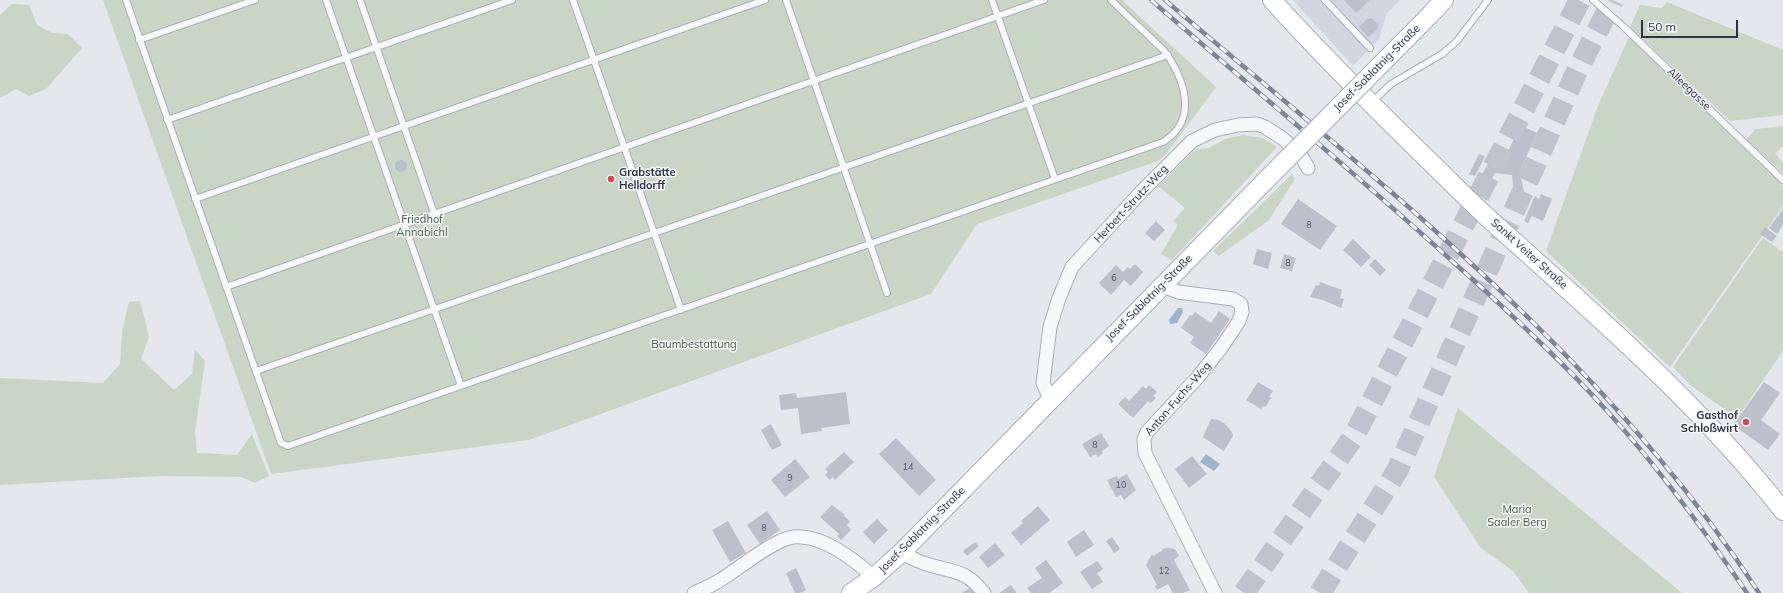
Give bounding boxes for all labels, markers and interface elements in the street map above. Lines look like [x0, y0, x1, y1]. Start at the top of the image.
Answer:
scale bar [1643, 12, 1740, 38]
text: 50 m [1648, 19, 1676, 34]
street label: Josef-Sablatnig-Straße [1331, 22, 1423, 114]
street label: Alleegasse [1664, 65, 1714, 113]
street label: Herbert-Strutz-Weg [1091, 162, 1171, 246]
place label: Grabstätte Helldorff [619, 166, 675, 192]
marker: Grabstätte Helldorff [606, 174, 616, 184]
park label: Friedhof Annabichl [396, 213, 448, 239]
street label: Sankt Veiter Straße [1488, 216, 1570, 292]
house number: 8 [1306, 220, 1312, 230]
street label: Josef-Sablatnig-Straße [1103, 252, 1195, 344]
house number: 8 [1285, 258, 1291, 268]
house number: 6 [1111, 273, 1117, 283]
park label: Baumbestattung [651, 338, 737, 352]
street label: Anton-Fuchs-Weg [1142, 359, 1214, 439]
place label: Gasthof Schloßwirt [1681, 409, 1738, 435]
marker: Gasthof Schloßwirt [1741, 417, 1751, 427]
house number: 8 [1092, 440, 1098, 450]
house number: 14 [903, 462, 913, 472]
house number: 9 [787, 473, 793, 483]
house number: 10 [1116, 480, 1126, 490]
street label: Josef-Sablatnig-Straße [876, 484, 968, 576]
park label: Maria Saaler Berg [1487, 503, 1547, 529]
house number: 8 [761, 523, 767, 533]
house number: 12 [1159, 566, 1169, 576]

